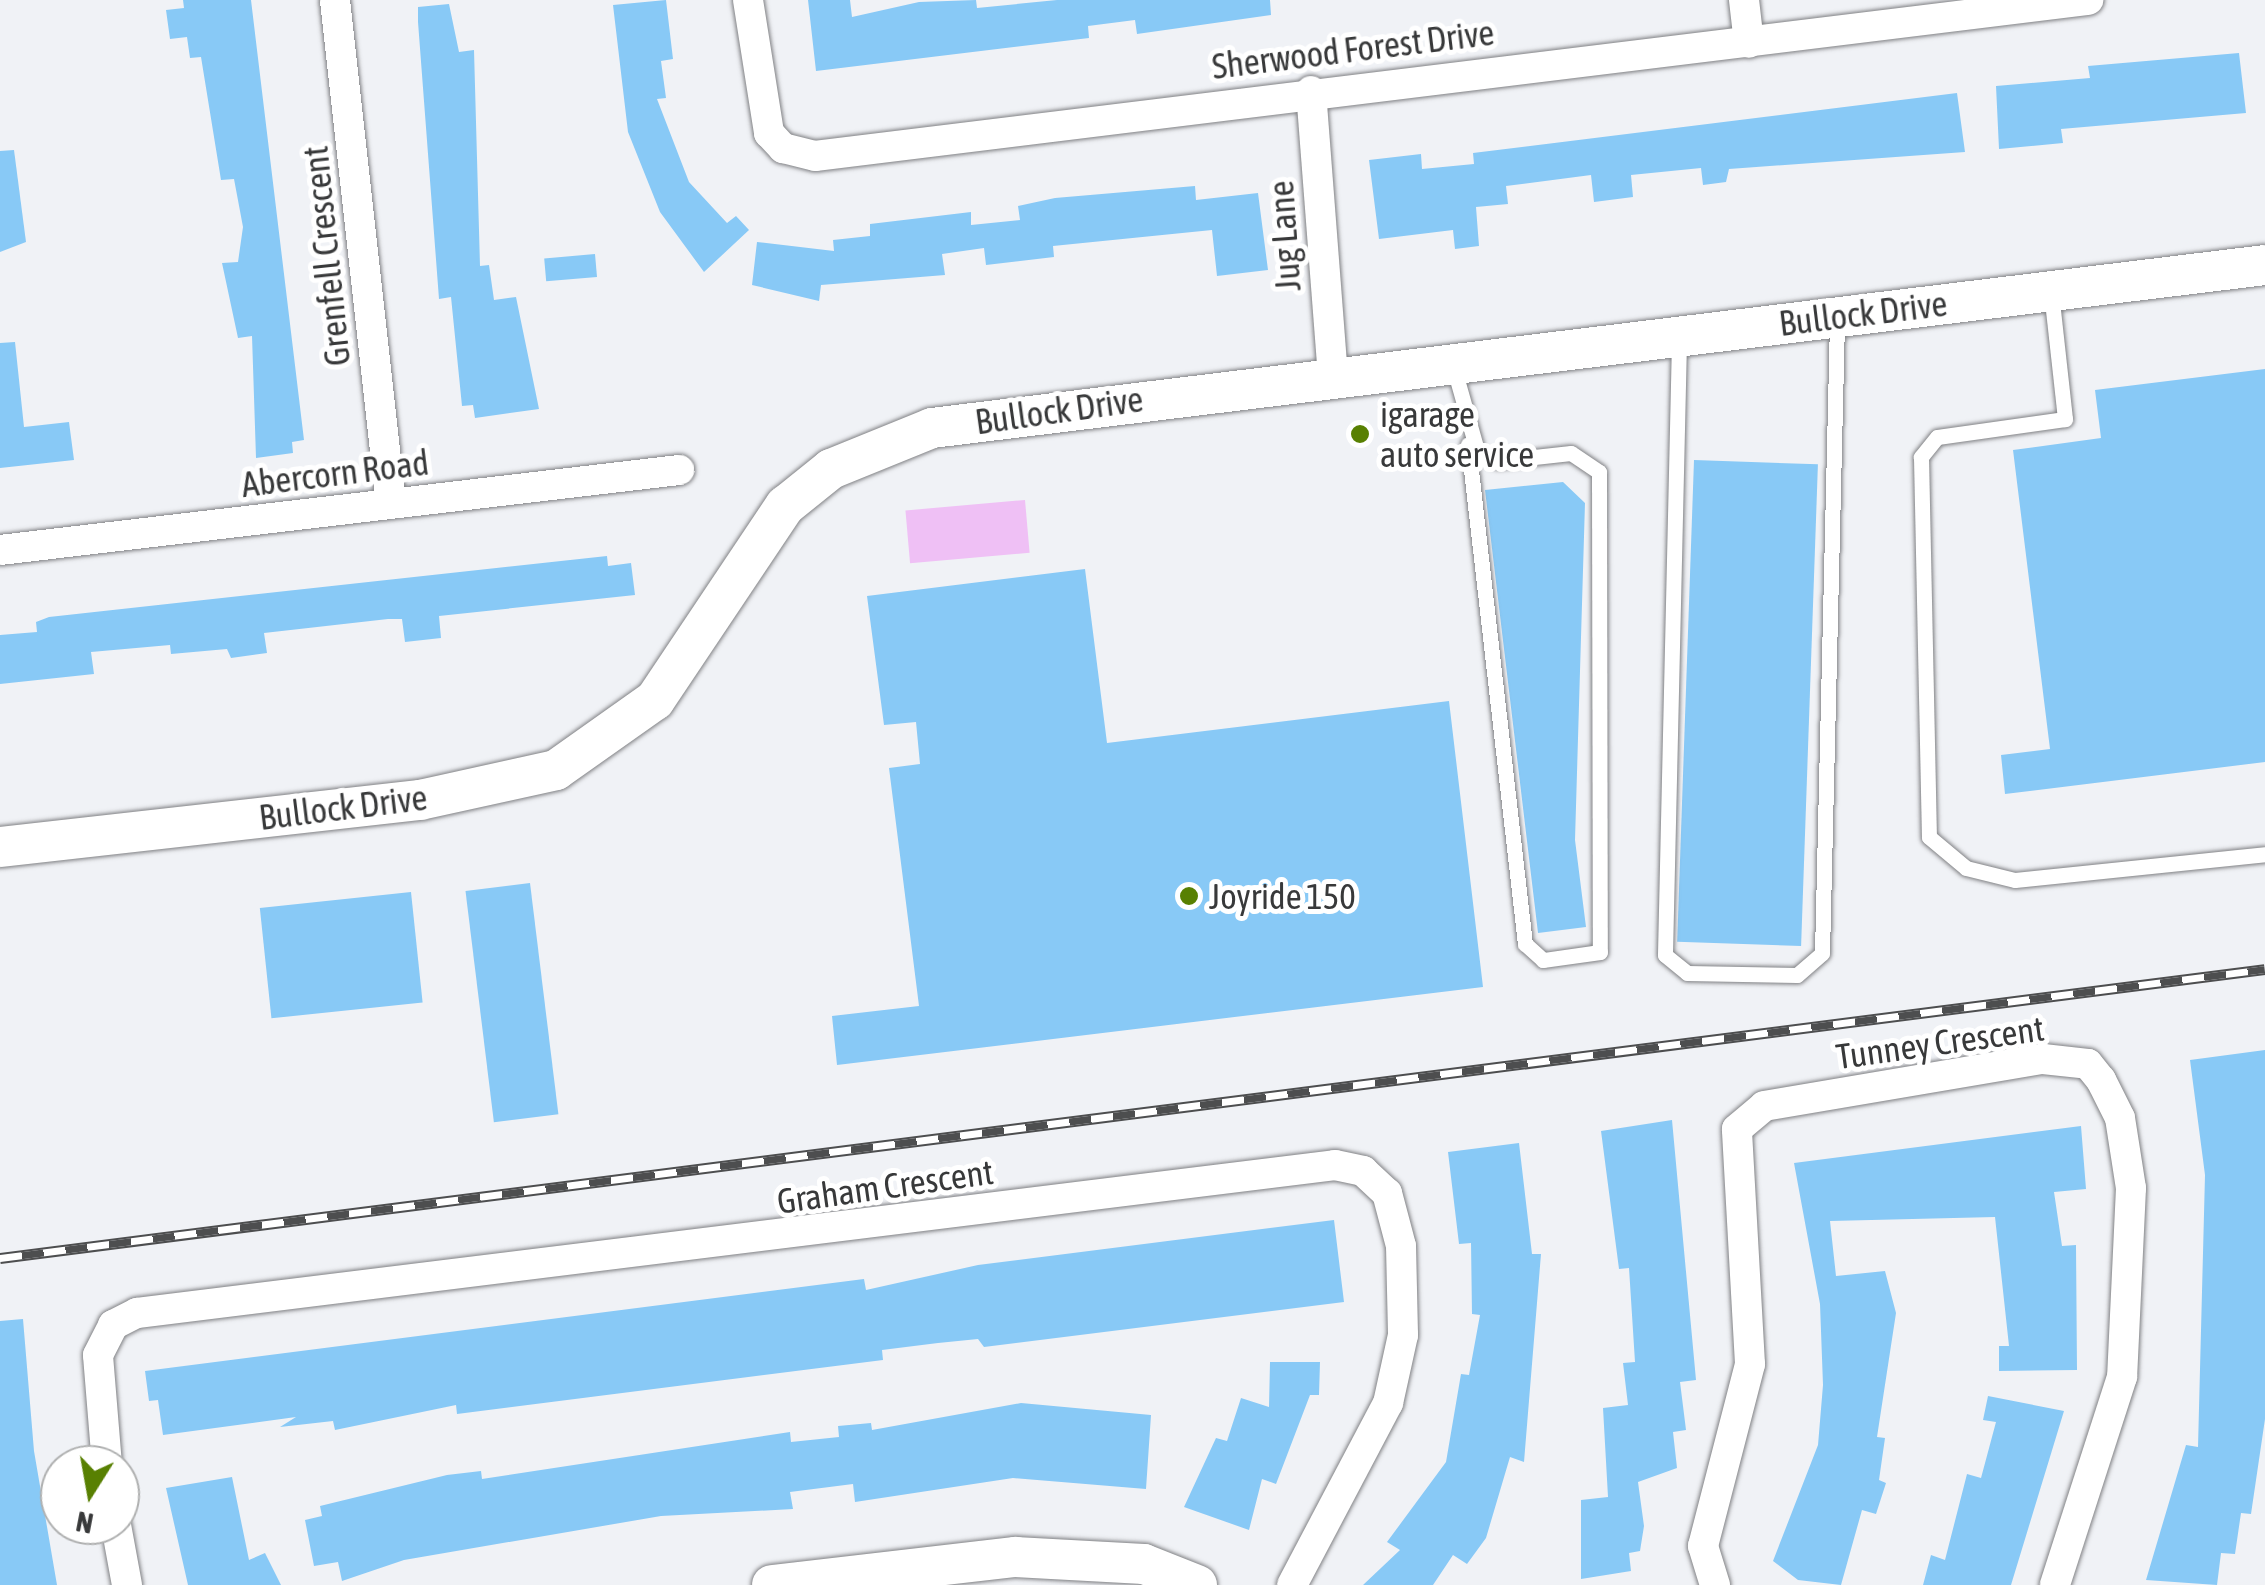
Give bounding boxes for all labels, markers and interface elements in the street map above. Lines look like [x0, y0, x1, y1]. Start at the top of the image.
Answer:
street label: Sherwood Forest Drive [1210, 11, 1496, 87]
street label: Grenfell Crescent [294, 144, 358, 368]
street label: Jug Lane [1259, 179, 1309, 293]
street label: Bullock Drive [1776, 282, 1950, 344]
street label: Bullock Drive [972, 377, 1146, 443]
place label: igarage auto service [1380, 393, 1534, 475]
marker: igarage auto service [1349, 423, 1371, 445]
street label: Abercorn Road [239, 441, 431, 505]
street label: Bullock Drive [256, 776, 430, 838]
place label: Joyride 150 [1209, 875, 1356, 917]
marker: Joyride 150 [1178, 885, 1200, 907]
street label: Tunney Crescent [1833, 1007, 2047, 1077]
street label: Graham Crescent [774, 1150, 996, 1222]
north arrow [40, 1445, 140, 1545]
text: N [73, 1505, 96, 1540]

